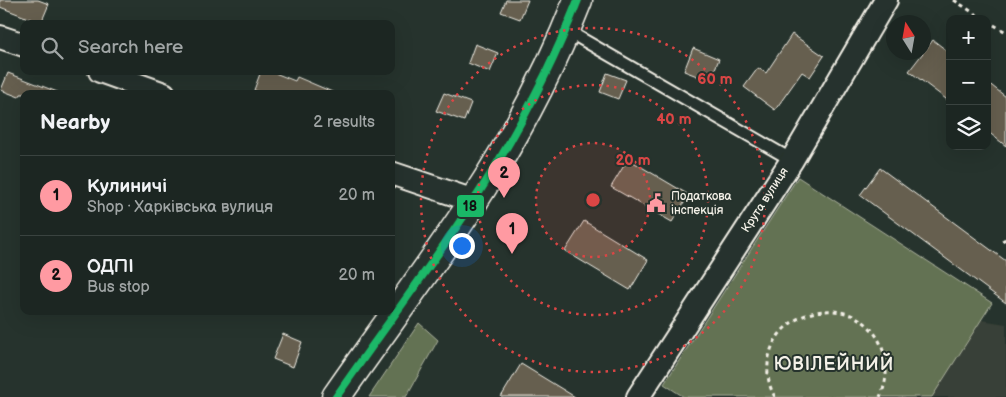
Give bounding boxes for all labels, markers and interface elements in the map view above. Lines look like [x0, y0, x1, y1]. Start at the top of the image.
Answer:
north arrow [886, 15, 931, 60]
map controls [946, 15, 991, 150]
button: + [946, 15, 991, 60]
search box [20, 20, 395, 75]
icon: search [38, 34, 66, 62]
text: Search here [78, 36, 183, 59]
button: − [946, 60, 991, 105]
text: 60 m [697, 70, 733, 89]
button: layers [946, 105, 991, 150]
text: Nearby [40, 110, 110, 135]
text: 40 m [656, 110, 692, 129]
text: 2 results [313, 113, 375, 132]
text: 20 m [616, 151, 651, 170]
pin: 2 [488, 157, 520, 198]
street label: Крута вулиця [738, 164, 792, 235]
text: Кулиничі [87, 175, 167, 198]
text: 1 [53, 186, 59, 205]
text: 20 m [339, 186, 375, 205]
place label: Податкова інспекція [671, 189, 732, 218]
centre of rings [584, 191, 602, 209]
public building icon: Податкова інспекція [645, 192, 667, 214]
line badge: 18 [456, 194, 485, 218]
text: Shop · Харківська вулиця [87, 198, 273, 217]
text: 18 [463, 198, 477, 215]
pin: 1 [496, 213, 528, 254]
your location [449, 233, 475, 259]
text: ОДПІ [87, 255, 133, 278]
text: 2 [51, 266, 61, 285]
text: 20 m [339, 266, 375, 285]
text: Bus stop [87, 278, 150, 297]
district label: ЮВІЛЕЙНИЙ [774, 352, 894, 375]

